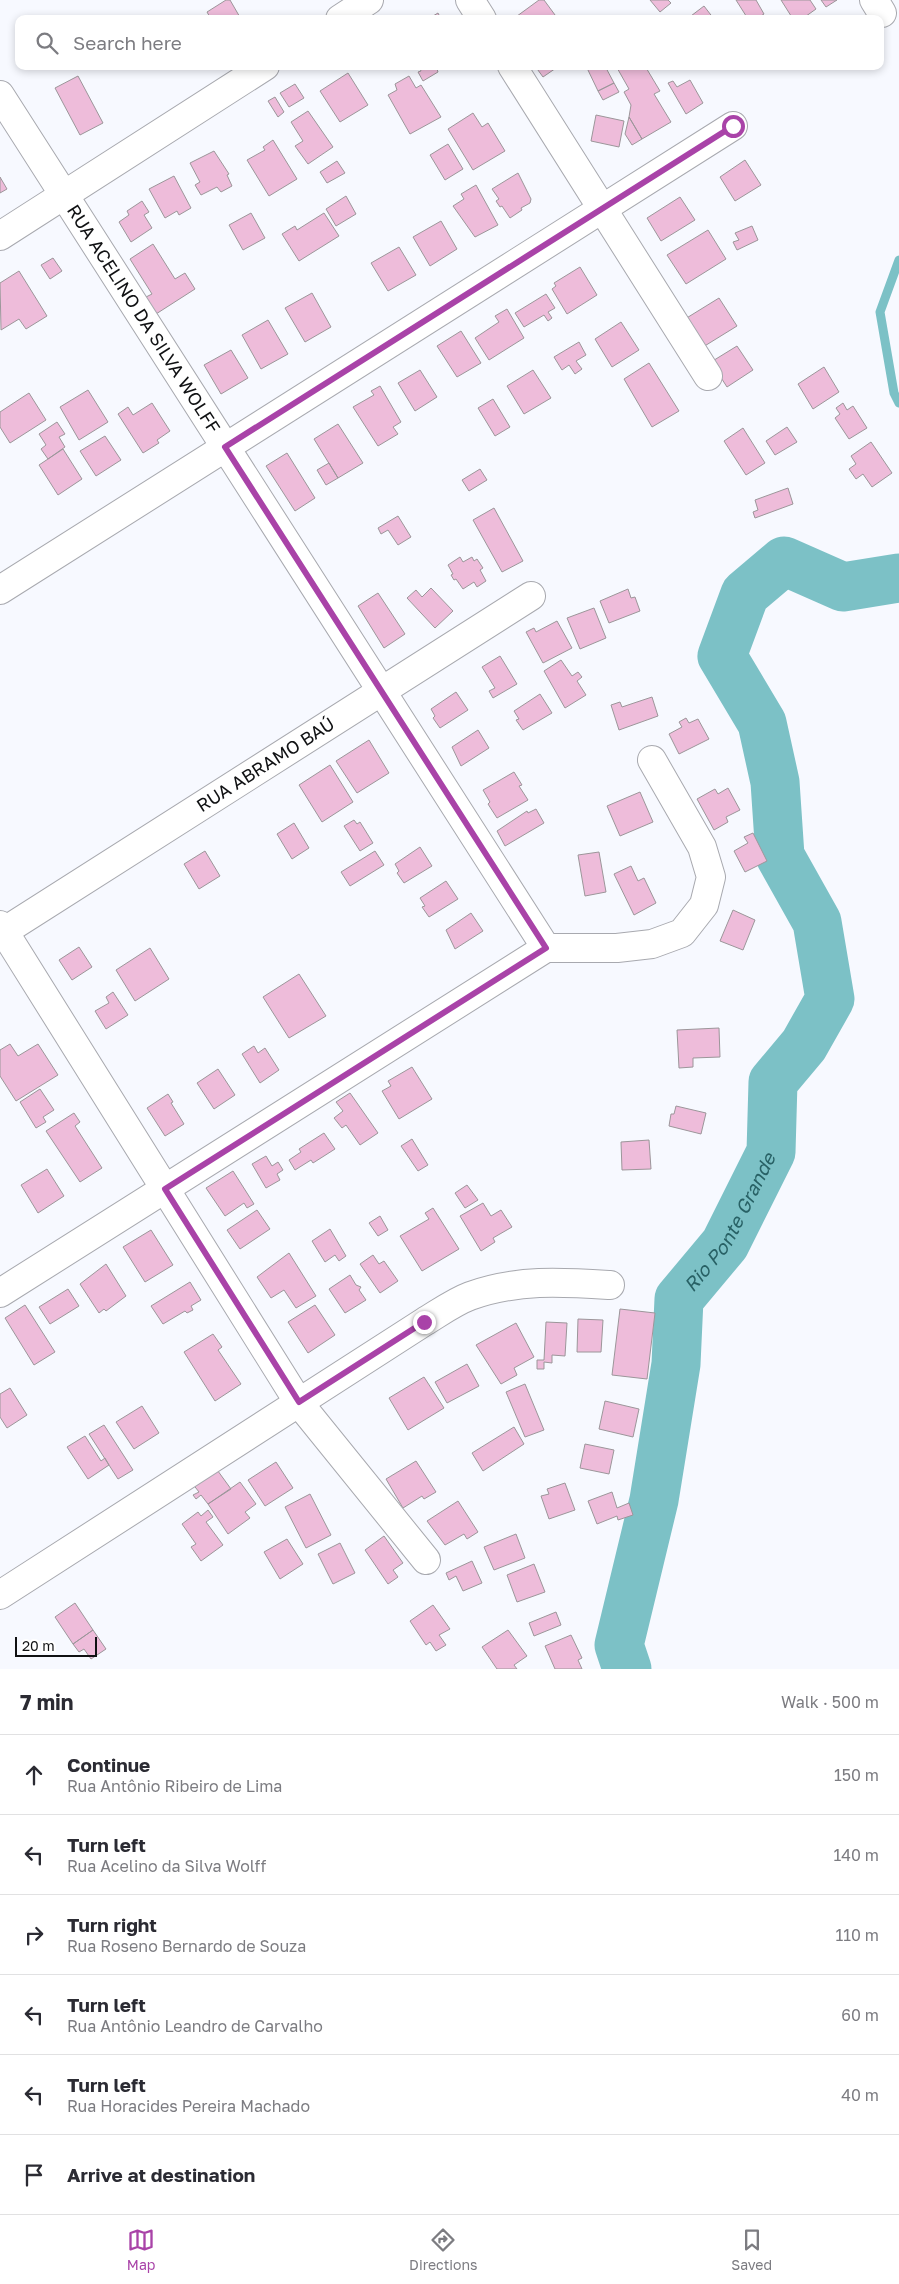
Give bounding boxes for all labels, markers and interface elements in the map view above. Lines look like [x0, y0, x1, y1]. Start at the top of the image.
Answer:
search box [15, 15, 884, 70]
icon: search [33, 29, 61, 57]
text: Search here [73, 31, 182, 54]
route start [722, 115, 745, 138]
street label: RUA ACELINO DA SILVA WOLFF [63, 200, 226, 437]
street label: RUA ABRAMO BAÚ [192, 712, 338, 816]
water label: Rio Ponte Grande [678, 1147, 781, 1296]
route end [413, 1311, 436, 1334]
scale bar [15, 1634, 98, 1657]
text: 20 m [22, 1637, 55, 1654]
text: 7 min [20, 1689, 74, 1715]
text: Walk · 500 m [781, 1692, 879, 1712]
text: Continue [67, 1753, 150, 1776]
icon: ahead [20, 1761, 48, 1789]
text: 150 m [834, 1765, 879, 1785]
text: Rua Antônio Ribeiro de Lima [67, 1776, 282, 1796]
text: Turn left [67, 1833, 146, 1856]
icon: left [20, 1841, 48, 1869]
text: 140 m [833, 1845, 879, 1865]
text: Rua Acelino da Silva Wolff [67, 1856, 266, 1876]
text: Turn right [67, 1913, 157, 1936]
icon: right [20, 1921, 48, 1949]
text: 110 m [835, 1925, 879, 1945]
text: Rua Roseno Bernardo de Souza [67, 1936, 306, 1956]
text: Turn left [67, 1993, 146, 2016]
icon: left [20, 2001, 48, 2029]
text: 60 m [841, 2005, 879, 2025]
text: Rua Antônio Leandro de Carvalho [67, 2016, 323, 2036]
text: Turn left [67, 2073, 146, 2096]
icon: left [20, 2081, 48, 2109]
text: 40 m [841, 2085, 879, 2105]
text: Rua Horacides Pereira Machado [67, 2096, 310, 2116]
icon: arrive [20, 2161, 48, 2189]
text: Arrive at destination [67, 2163, 255, 2186]
tab: Map [127, 2226, 155, 2273]
tab: Directions [409, 2226, 478, 2273]
tab: Saved [731, 2226, 772, 2273]

